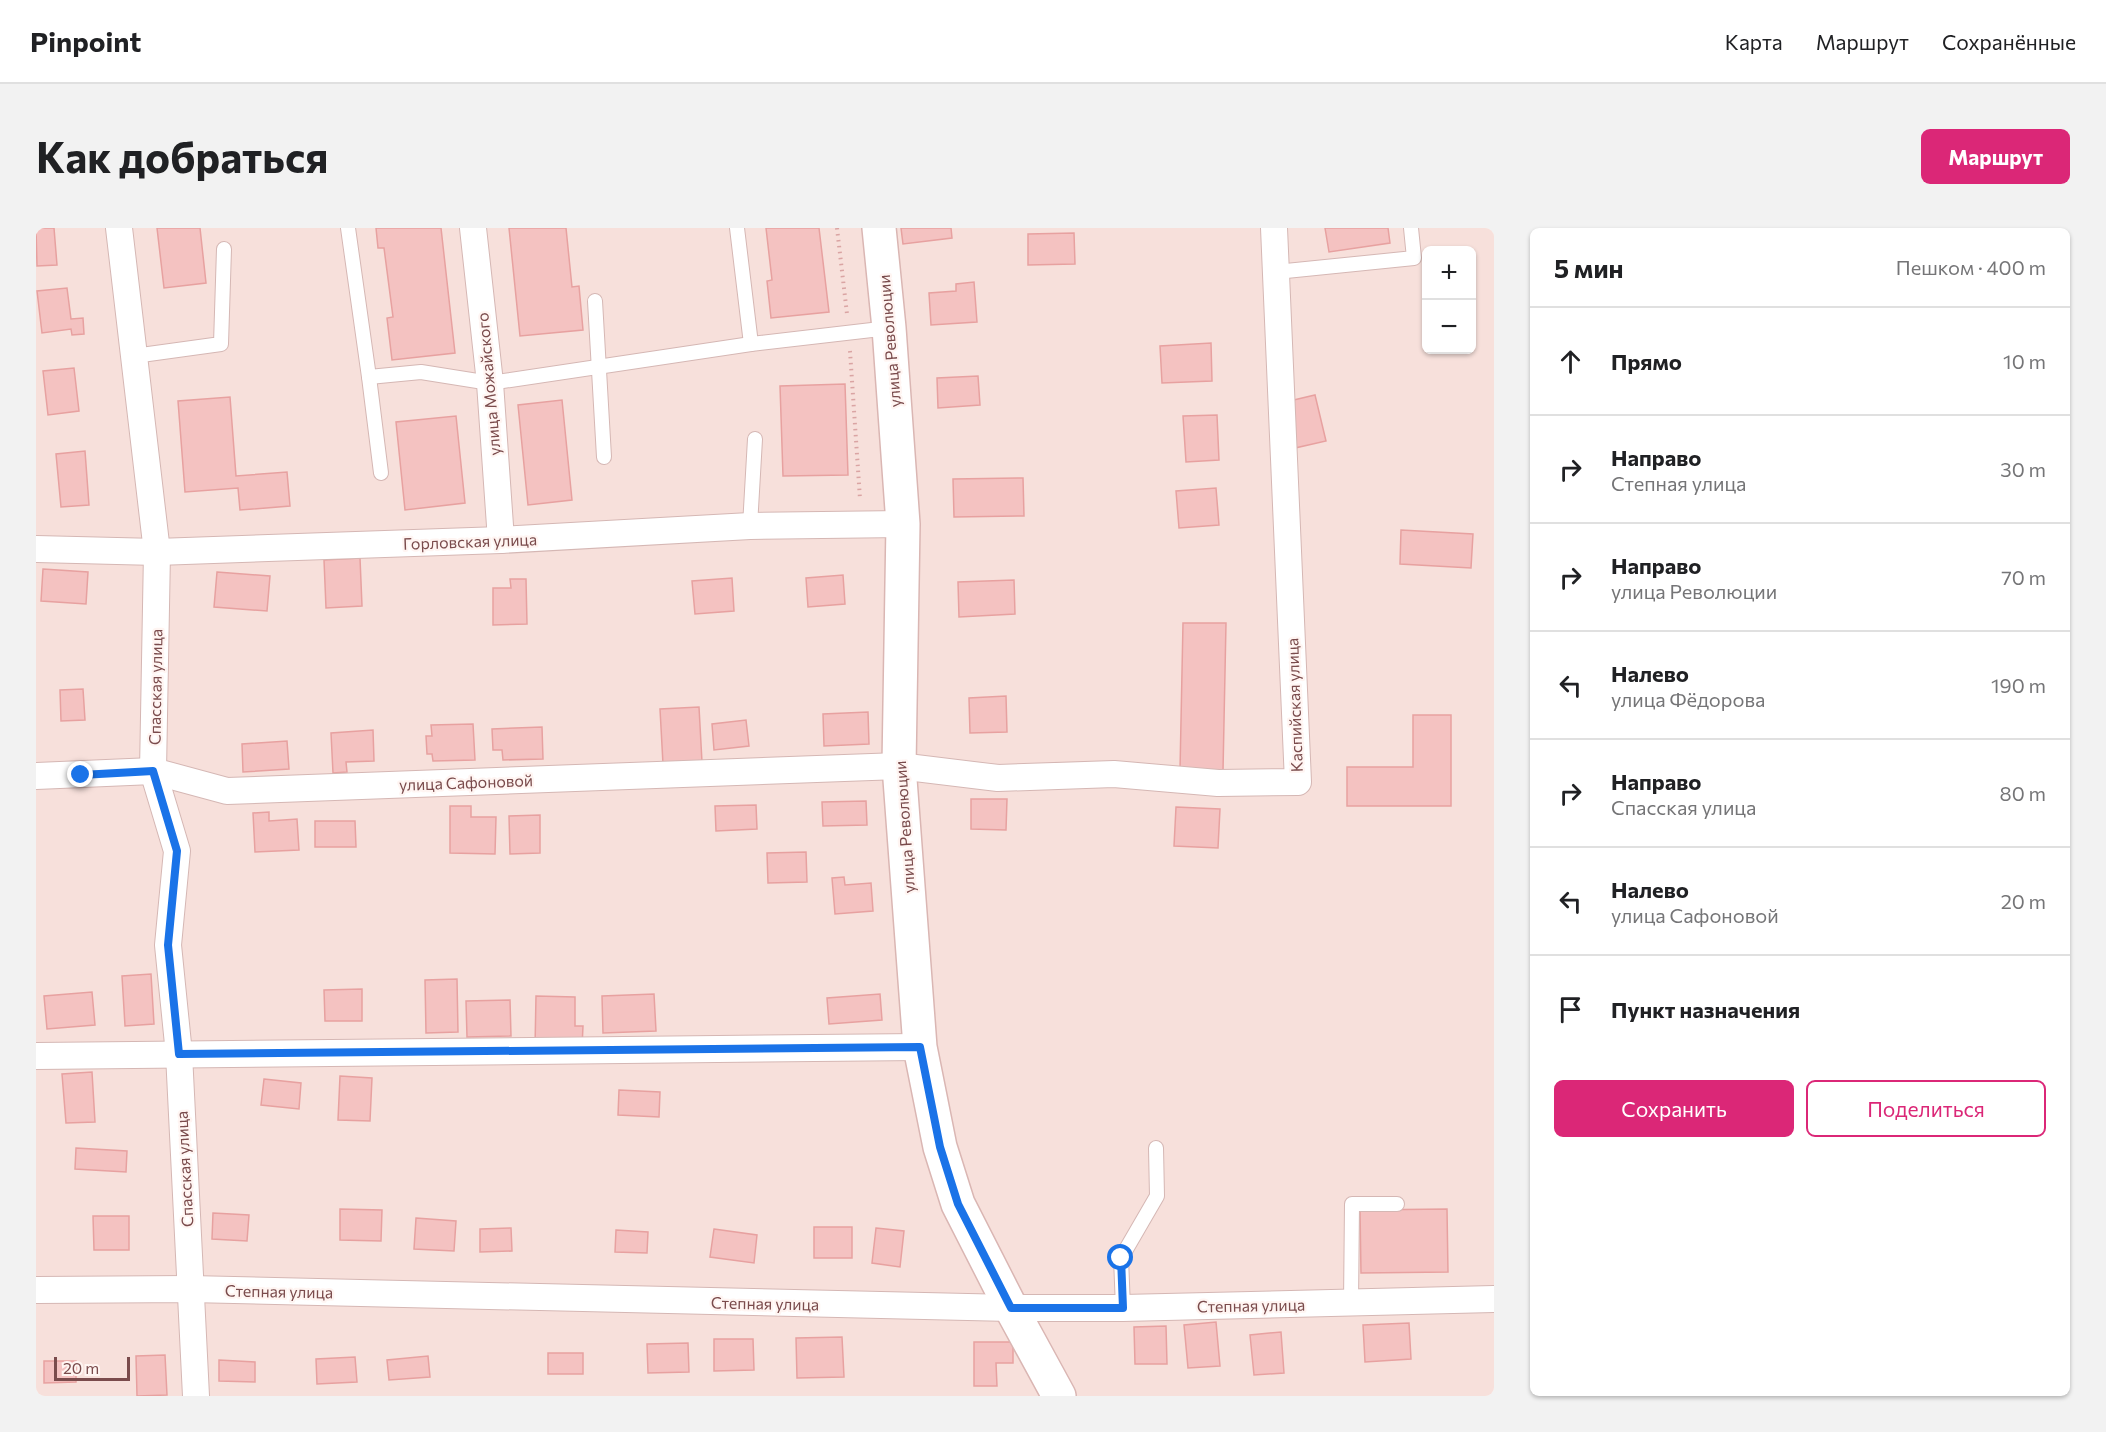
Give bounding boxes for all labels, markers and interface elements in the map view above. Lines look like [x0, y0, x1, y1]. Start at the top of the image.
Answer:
text: Pinpoint [30, 24, 141, 58]
text: Карта [1725, 29, 1783, 54]
text: Маршрут [1816, 29, 1909, 54]
text: Сохранённые [1942, 29, 2076, 54]
button: Маршрут [1921, 129, 2070, 184]
text: Как добраться [36, 130, 328, 182]
map controls [1422, 246, 1476, 354]
button: + [1422, 246, 1476, 300]
text: 5 мин [1554, 252, 1624, 283]
text: Пешком · 400 m [1896, 255, 2046, 279]
street label: улица Революции [874, 274, 904, 408]
button: − [1422, 300, 1476, 354]
street label: улица Можайского [472, 312, 504, 456]
icon: ahead [1554, 345, 1587, 378]
text: Прямо [1611, 348, 1682, 375]
text: 10 m [2003, 349, 2046, 373]
text: Направо [1611, 444, 1701, 471]
icon: right [1554, 453, 1587, 486]
text: 30 m [2000, 457, 2046, 481]
text: Степная улица [1611, 471, 1746, 495]
street label: Горловская улица [403, 529, 537, 553]
text: Направо [1611, 552, 1701, 579]
icon: right [1554, 561, 1587, 594]
text: 70 m [2001, 565, 2046, 589]
text: улица Революции [1611, 579, 1777, 603]
street label: Спасская улица [144, 629, 166, 745]
street label: Каспийская улица [1282, 637, 1306, 773]
text: Налево [1611, 660, 1689, 687]
icon: left [1554, 669, 1587, 702]
text: 190 m [1991, 673, 2046, 697]
text: улица Фёдорова [1611, 687, 1765, 711]
street label: улица Революции [890, 760, 918, 894]
route end [67, 761, 93, 787]
text: Направо [1611, 768, 1701, 795]
street label: улица Сафоновой [399, 770, 533, 794]
icon: right [1554, 777, 1587, 810]
text: 80 m [2000, 781, 2046, 805]
text: Спасская улица [1611, 795, 1756, 819]
text: Налево [1611, 876, 1689, 903]
icon: left [1554, 885, 1587, 918]
text: 20 m [2001, 889, 2046, 913]
text: улица Сафоновой [1611, 903, 1779, 927]
icon: arrive [1554, 993, 1587, 1026]
text: Пункт назначения [1611, 996, 1800, 1023]
button: Сохранить [1554, 1080, 1794, 1137]
button: Поделиться [1806, 1080, 2046, 1137]
street label: Спасская улица [171, 1110, 197, 1228]
route start [1107, 1244, 1133, 1270]
street label: Степная улица [225, 1281, 333, 1301]
street label: Степная улица [711, 1293, 819, 1313]
street label: Степная улица [1197, 1295, 1305, 1315]
scale bar [54, 1354, 130, 1382]
text: 20 m [63, 1358, 99, 1377]

